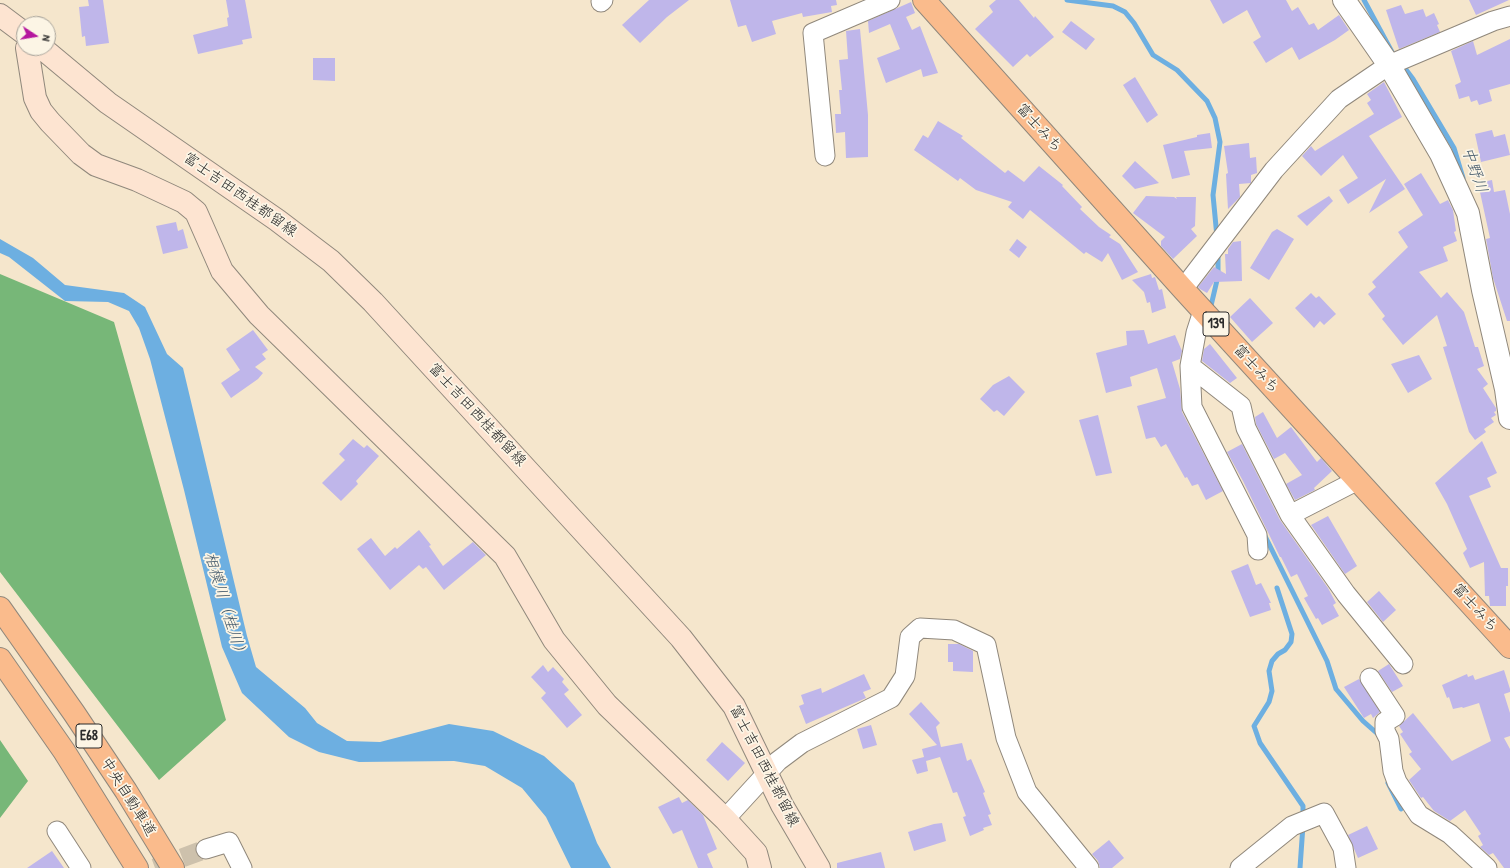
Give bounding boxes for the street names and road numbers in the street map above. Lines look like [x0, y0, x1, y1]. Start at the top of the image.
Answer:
street label: 富士みち [1012, 100, 1066, 156]
street label: 富士吉田西桂都留線 [180, 149, 300, 241]
road number: 139 [1203, 312, 1229, 336]
street label: 富士みち [1229, 341, 1283, 397]
street label: 富士吉田西桂都留線 [424, 359, 530, 471]
street label: 富士みち [1448, 580, 1502, 636]
street label: 富士吉田西桂都留線 [725, 702, 803, 830]
road number: E68 [76, 724, 102, 748]
street label: 中央自動車道 [97, 754, 159, 840]

